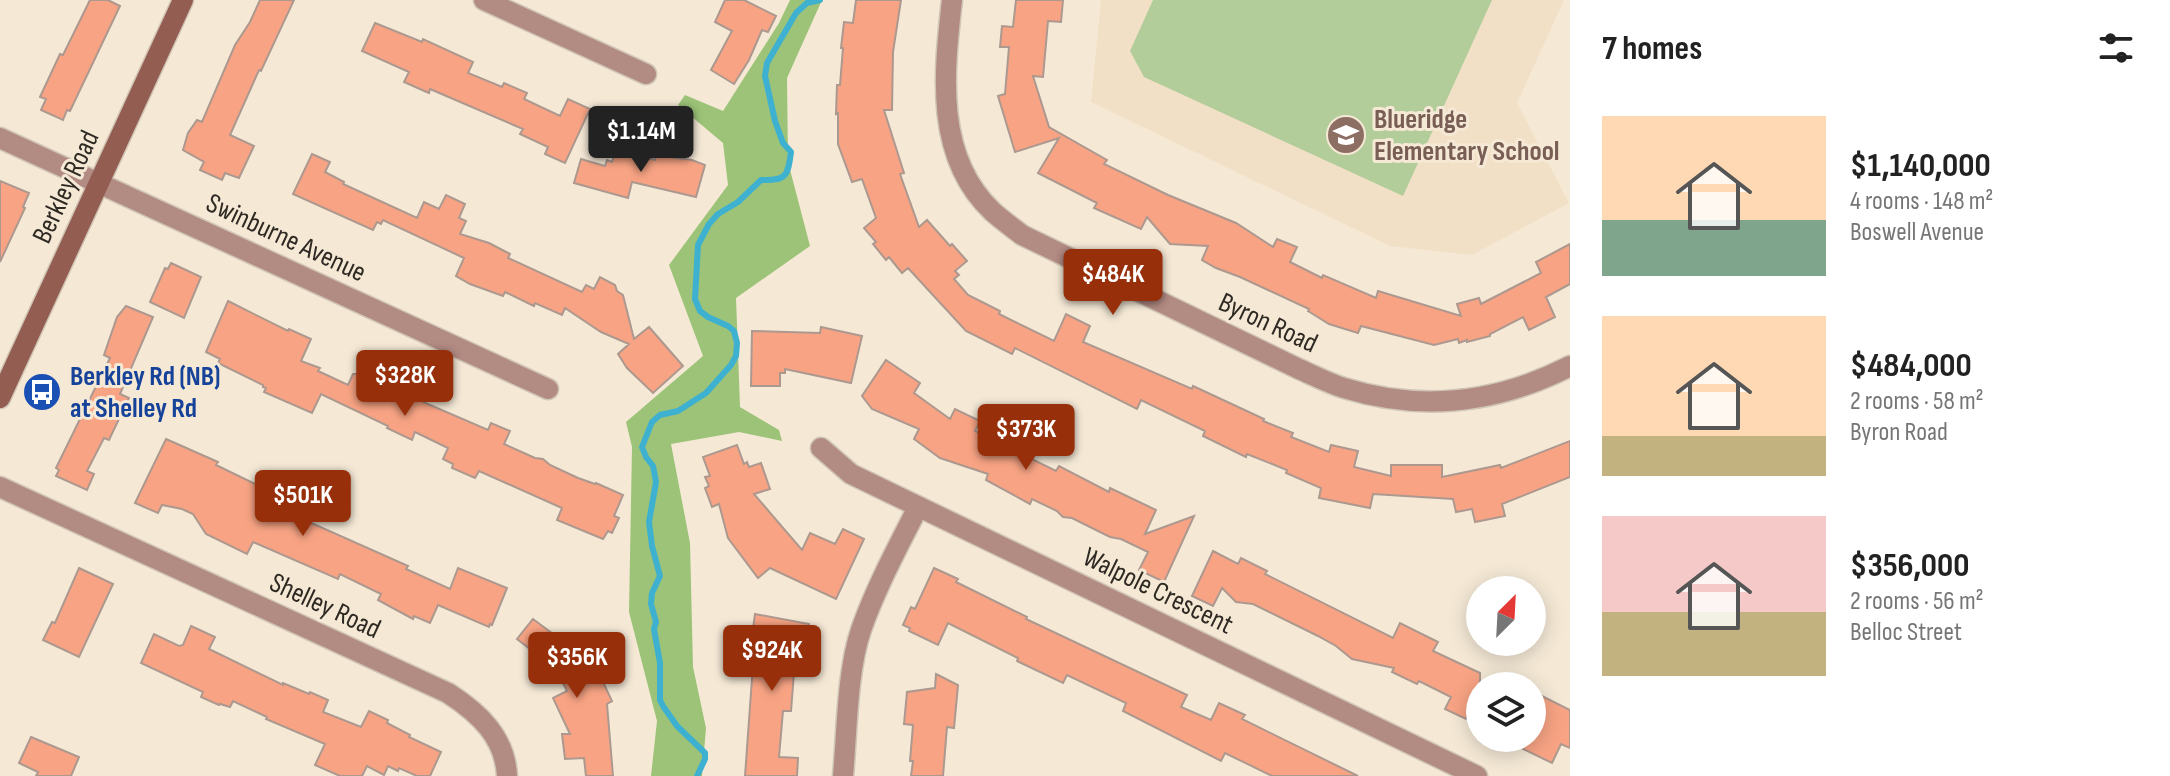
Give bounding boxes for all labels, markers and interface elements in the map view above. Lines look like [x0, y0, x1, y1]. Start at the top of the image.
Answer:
icon: filters [2094, 26, 2138, 70]
text: 7 homes [1602, 28, 1702, 69]
place label: Blueridge Elementary School [1374, 103, 1560, 168]
pin: $1.14M [576, 106, 706, 174]
school or university icon: Blueridge Elementary School [1325, 114, 1367, 156]
text: $1.14M [606, 116, 676, 147]
street label: Berkley Road [26, 125, 106, 249]
text: $1,140,000 [1850, 145, 1991, 186]
icon: home [1666, 148, 1762, 244]
text: 4 rooms · 148 m² [1850, 186, 1993, 217]
street label: Swinburne Avenue [201, 187, 371, 289]
text: Boswell Avenue [1850, 217, 1984, 248]
pin: $484K [1057, 249, 1169, 317]
text: $484K [1082, 259, 1144, 290]
street label: Byron Road [1213, 286, 1323, 360]
text: $484,000 [1850, 345, 1972, 386]
icon: home [1666, 348, 1762, 444]
pin: $328K [349, 350, 461, 418]
place label: Berkley Rd (NB) at Shelley Rd [70, 360, 221, 425]
text: $328K [374, 360, 436, 391]
bus stop icon: Berkley Rd (NB) at Shelley Rd [21, 371, 63, 413]
text: 2 rooms · 58 m² [1850, 386, 1984, 417]
pin: $373K [970, 404, 1082, 472]
text: $373K [996, 414, 1056, 445]
text: Byron Road [1850, 417, 1948, 448]
pin: $501K [247, 470, 359, 538]
text: $501K [273, 480, 333, 511]
street label: Walpole Crescent [1078, 540, 1238, 642]
text: $356,000 [1850, 545, 1969, 586]
icon: home [1666, 548, 1762, 644]
street label: Shelley Road [264, 566, 386, 646]
north arrow [1466, 576, 1546, 656]
map controls [1466, 576, 1546, 752]
text: 2 rooms · 56 m² [1850, 586, 1984, 617]
text: Belloc Street [1850, 617, 1962, 648]
pin: $924K [716, 625, 828, 693]
pin: $356K [521, 632, 633, 700]
text: $924K [741, 635, 803, 666]
text: $356K [546, 642, 608, 673]
button: layers [1466, 672, 1546, 752]

